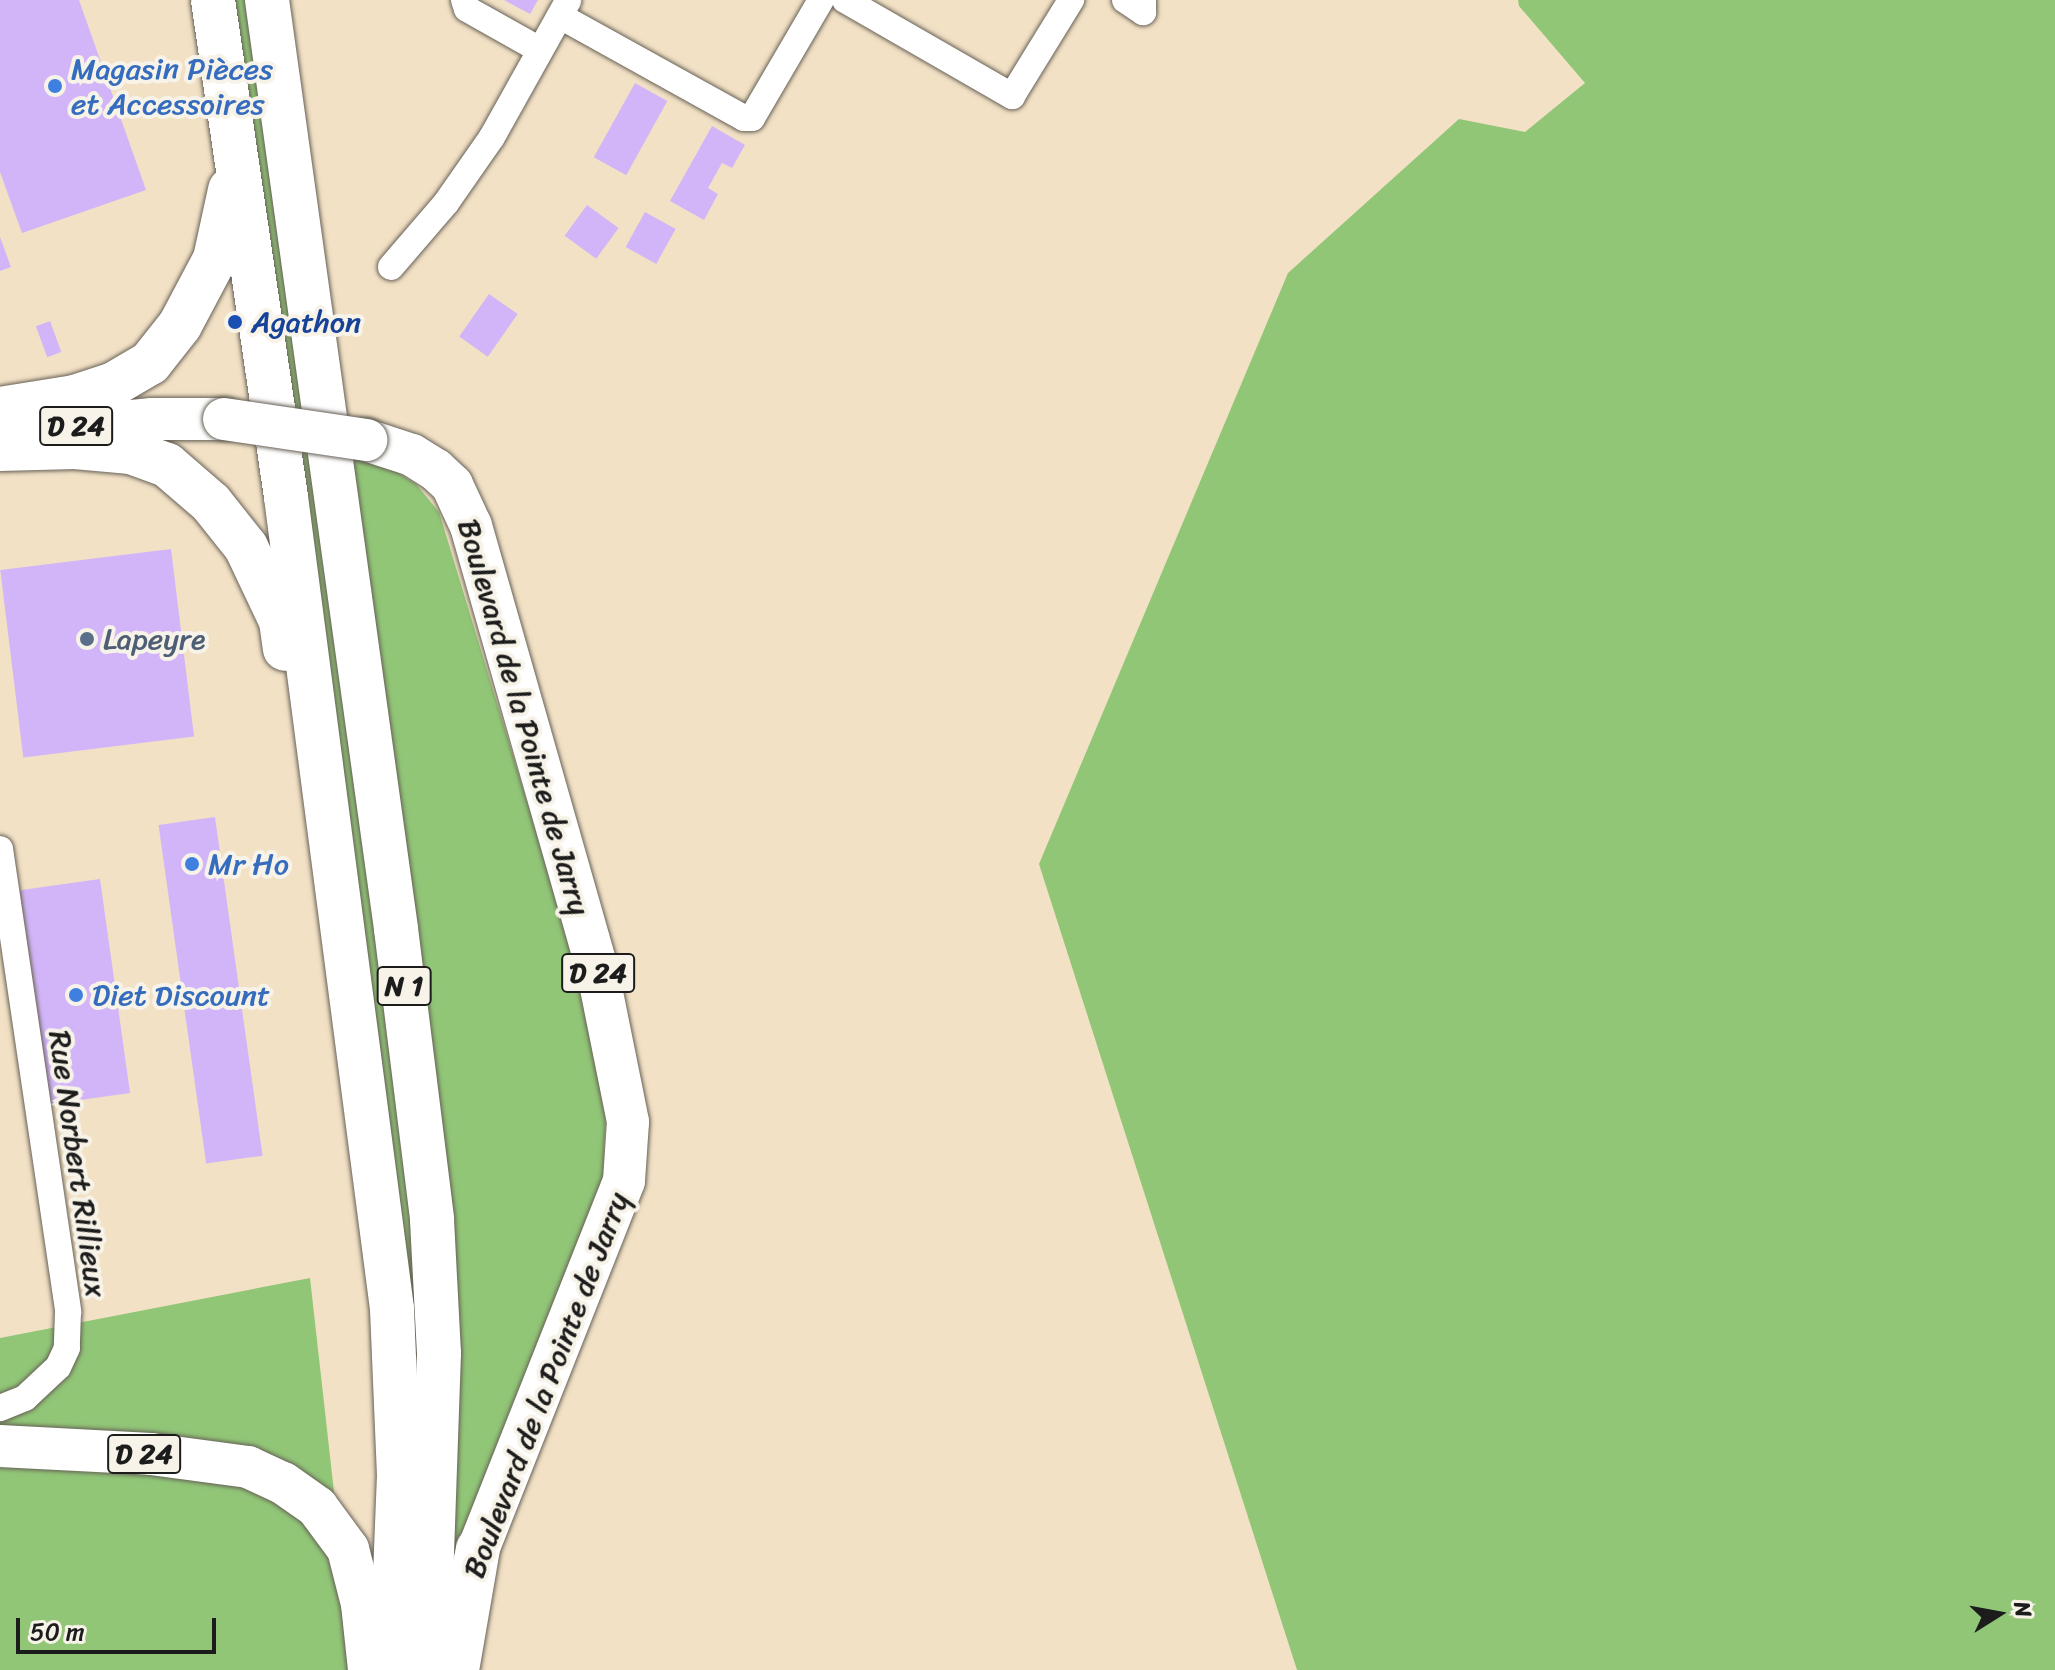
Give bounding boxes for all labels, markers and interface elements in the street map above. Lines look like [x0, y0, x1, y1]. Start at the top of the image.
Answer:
place label: Magasin Pièces et Accessoires [71, 51, 273, 122]
marker: Magasin Pièces et Accessoires [46, 77, 64, 95]
place label: Agathon [251, 304, 361, 340]
marker: Agathon [226, 313, 244, 331]
road number: D 24 [38, 402, 114, 450]
street label: Boulevard de la Pointe de Jarry [450, 515, 598, 919]
place label: Lapeyre [103, 621, 206, 657]
marker: Lapeyre [78, 630, 96, 648]
place label: Mr Ho [208, 846, 289, 882]
marker: Mr Ho [183, 855, 201, 873]
road number: D 24 [560, 949, 636, 997]
road number: N 1 [376, 962, 432, 1010]
place label: Diet Discount [92, 977, 270, 1013]
marker: Diet Discount [67, 986, 85, 1004]
street label: Rue Norbert Rillieux [42, 1029, 114, 1299]
street label: Boulevard de la Pointe de Jarry [456, 1187, 636, 1583]
road number: D 24 [106, 1430, 182, 1478]
north arrow [1959, 1574, 2039, 1654]
text: N [2002, 1598, 2044, 1621]
scale bar [20, 1602, 220, 1652]
text: 50 m [30, 1611, 85, 1653]

